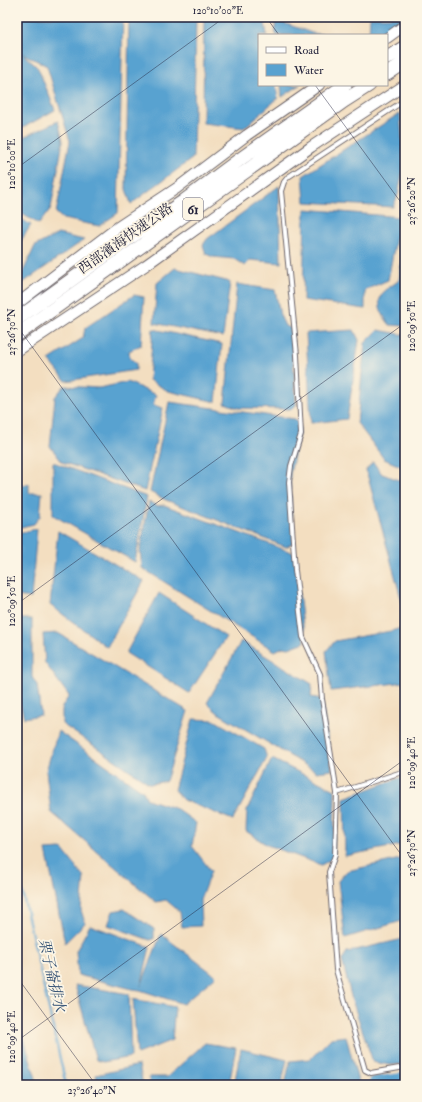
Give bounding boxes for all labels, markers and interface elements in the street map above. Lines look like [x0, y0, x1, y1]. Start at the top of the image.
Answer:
text: 120°10'00"E [193, 5, 243, 17]
legend [258, 34, 388, 86]
text: Road [294, 43, 319, 58]
text: Water [293, 63, 324, 78]
text: 120°10'00"E [6, 139, 18, 189]
text: 23°26'20"N [406, 177, 418, 225]
road number: 61 [183, 198, 203, 220]
street label: 西部濱海快速公路 [75, 199, 176, 277]
text: 120°09'50"E [406, 300, 418, 352]
text: 23°26'30"N [6, 308, 18, 356]
text: 120°09'50"E [6, 575, 18, 627]
text: 120°09'40"E [406, 737, 418, 789]
text: 23°26'30"N [406, 829, 418, 877]
water label: 栗子崙排水 [34, 936, 70, 1016]
text: 120°09'40"E [6, 1011, 18, 1063]
text: 23°26'40"N [68, 1085, 117, 1097]

